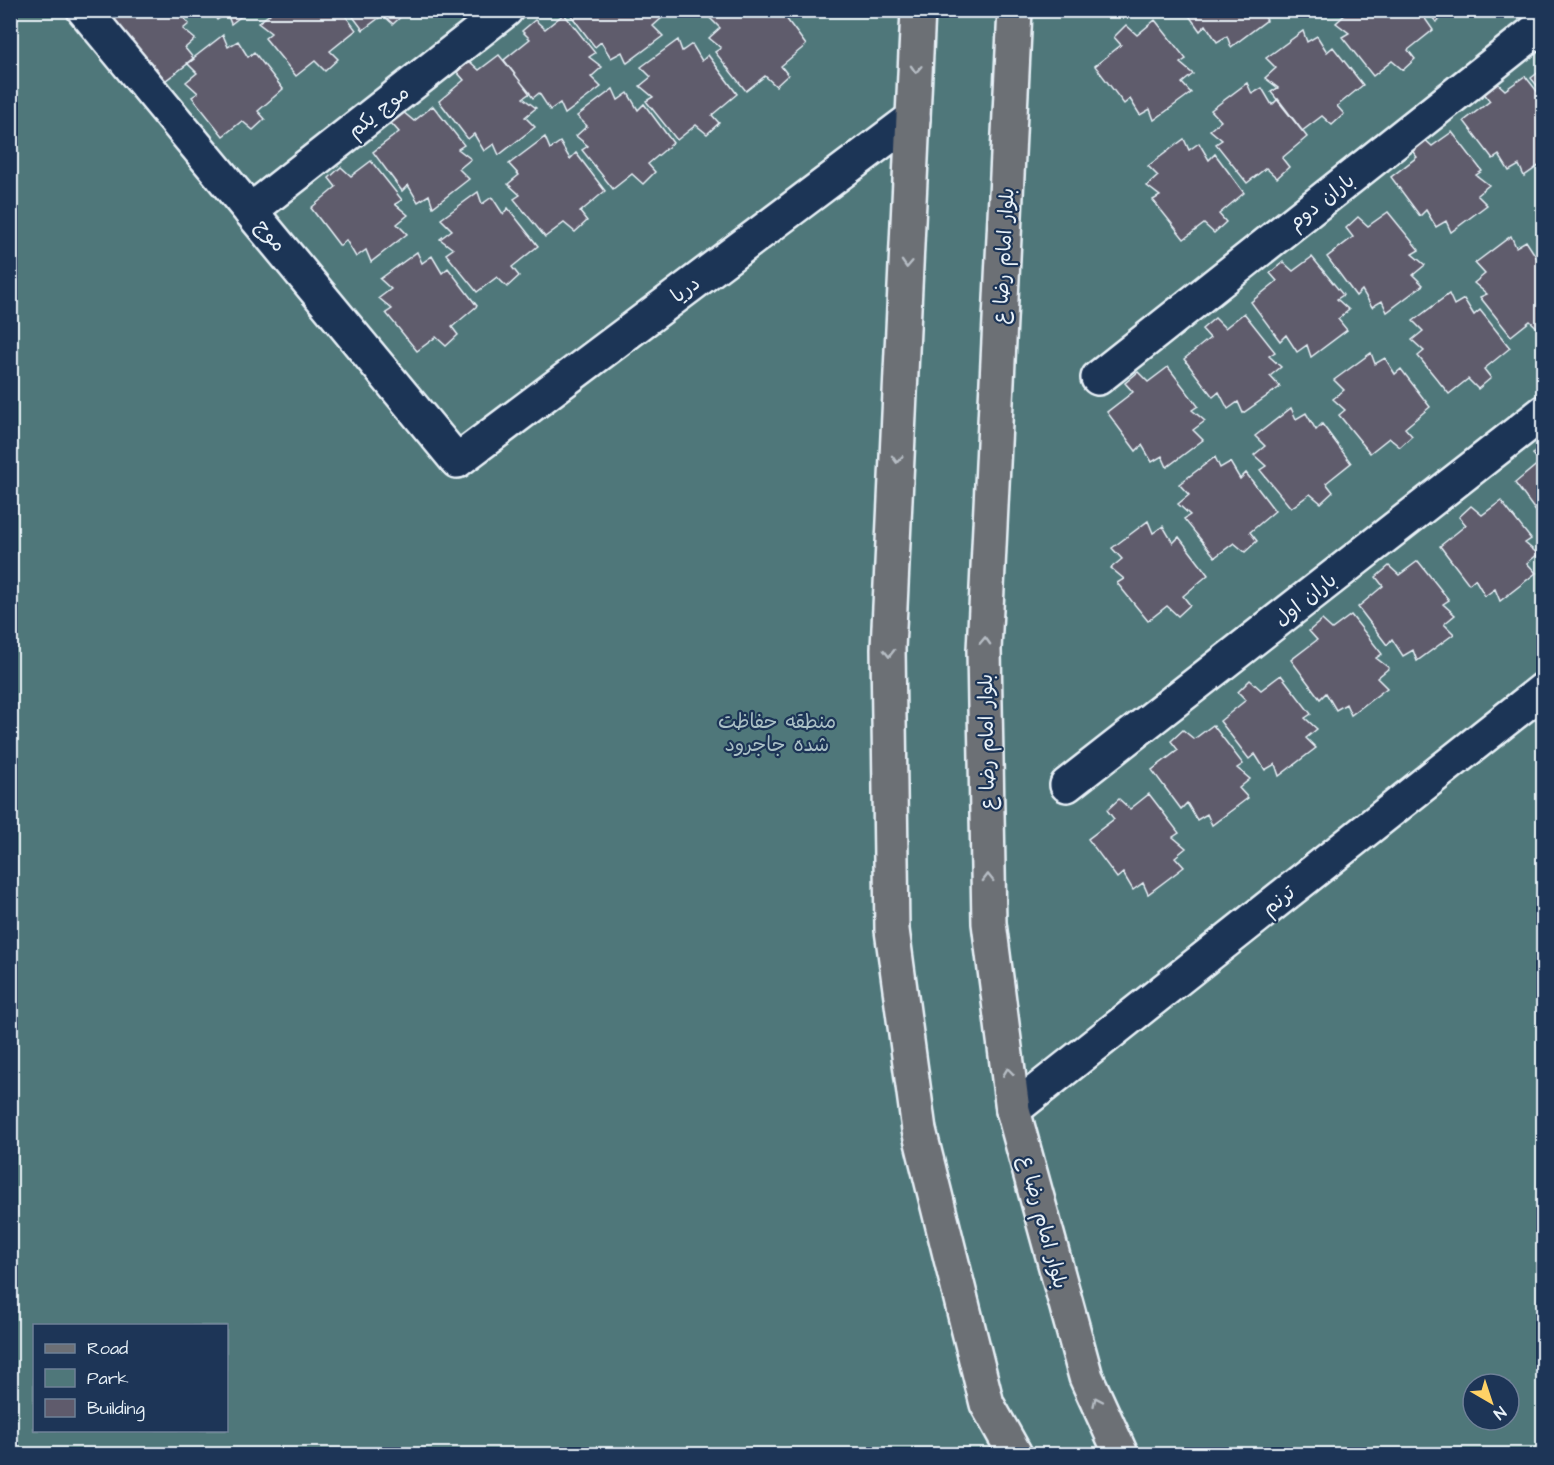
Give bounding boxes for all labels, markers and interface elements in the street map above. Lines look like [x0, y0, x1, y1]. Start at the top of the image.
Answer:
one-way arrow [909, 64, 922, 73]
street label: موج یکم [342, 79, 415, 145]
street label: باران دوم [1283, 167, 1361, 237]
street label: بلوار امام رضا ع [986, 187, 1022, 325]
street label: موج [248, 213, 292, 258]
one-way arrow [900, 259, 913, 268]
street label: دریا [665, 270, 706, 310]
one-way arrow [891, 454, 904, 463]
street label: باران اول [1268, 566, 1343, 633]
one-way arrow [978, 637, 991, 646]
one-way arrow [883, 649, 895, 658]
street label: بلوار امام رضا ع [972, 673, 1002, 811]
park label: منطقه حفاظت شده جاجرود [718, 708, 836, 759]
one-way arrow [982, 873, 994, 882]
street label: ترنم [1256, 879, 1301, 923]
one-way arrow [1003, 1067, 1015, 1076]
street label: بلوار امام رضا ع [1012, 1153, 1074, 1292]
legend [33, 1324, 228, 1432]
text: Road [87, 1336, 128, 1361]
text: Park [87, 1366, 129, 1391]
north arrow [1461, 1372, 1521, 1432]
text: Building [87, 1396, 145, 1422]
one-way arrow [1092, 1397, 1104, 1408]
text: N [1489, 1401, 1511, 1425]

